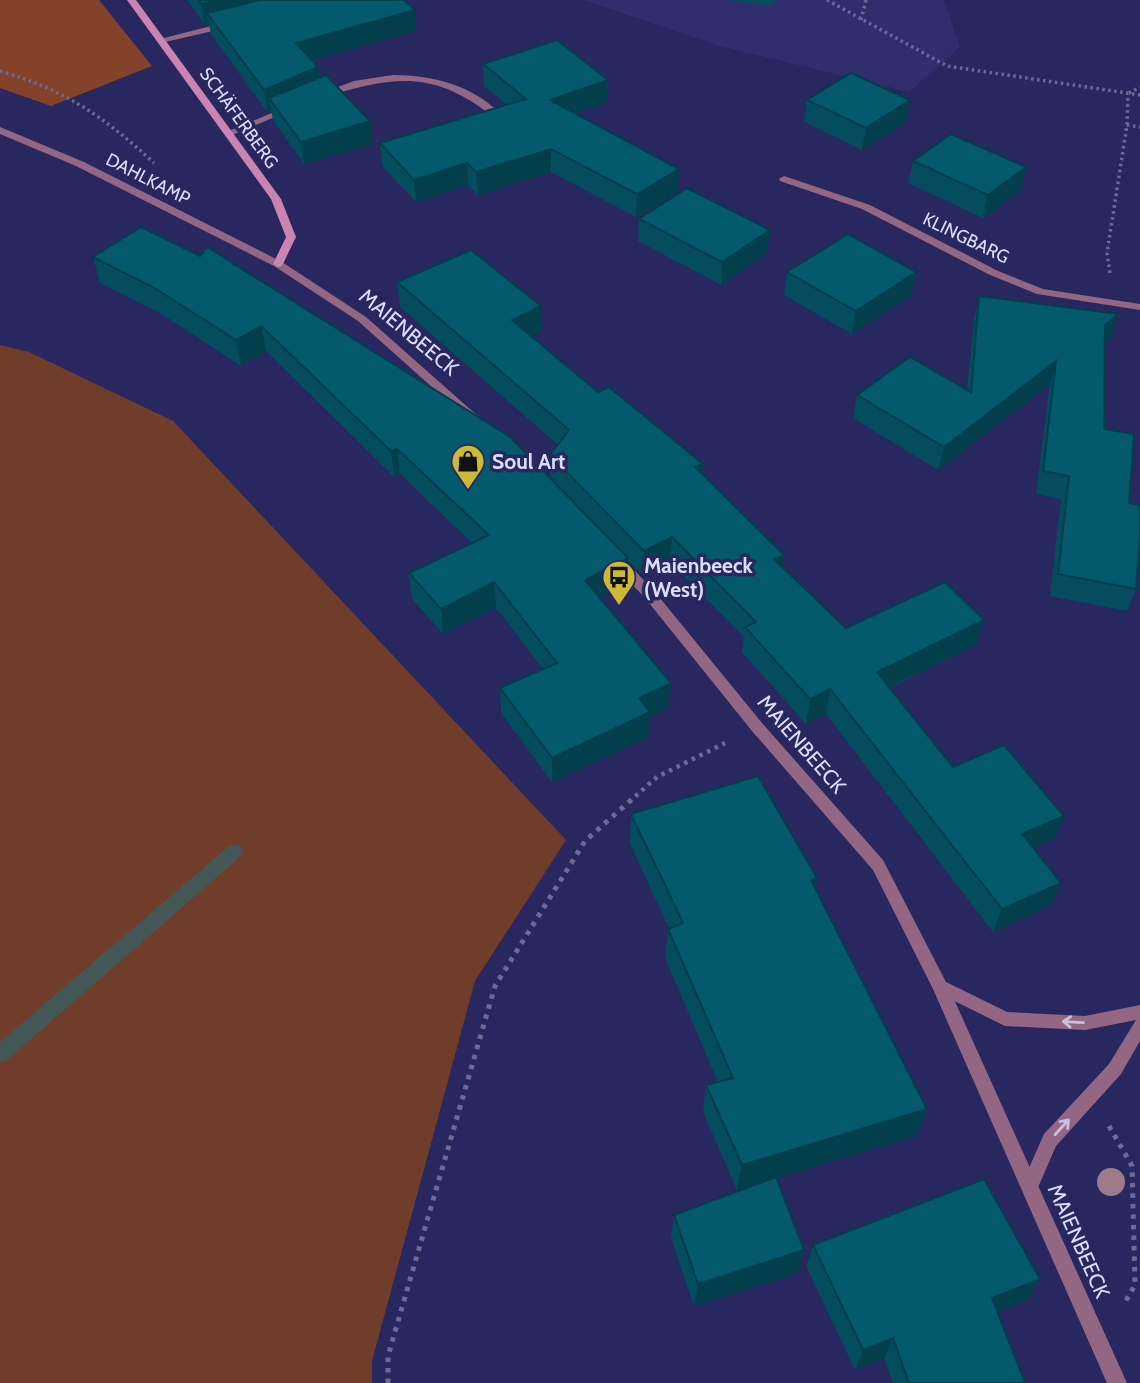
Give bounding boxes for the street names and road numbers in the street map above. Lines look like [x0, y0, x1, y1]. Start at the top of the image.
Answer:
street label: SCHÄFERBERG [195, 63, 283, 173]
street label: DAHLKAMP [102, 148, 194, 210]
street label: KLINGBARG [919, 208, 1013, 268]
street label: MAIENBEECK [354, 283, 464, 381]
street label: MAIENBEECK [752, 690, 852, 798]
street label: MAIENBEECK [1043, 1180, 1115, 1302]

